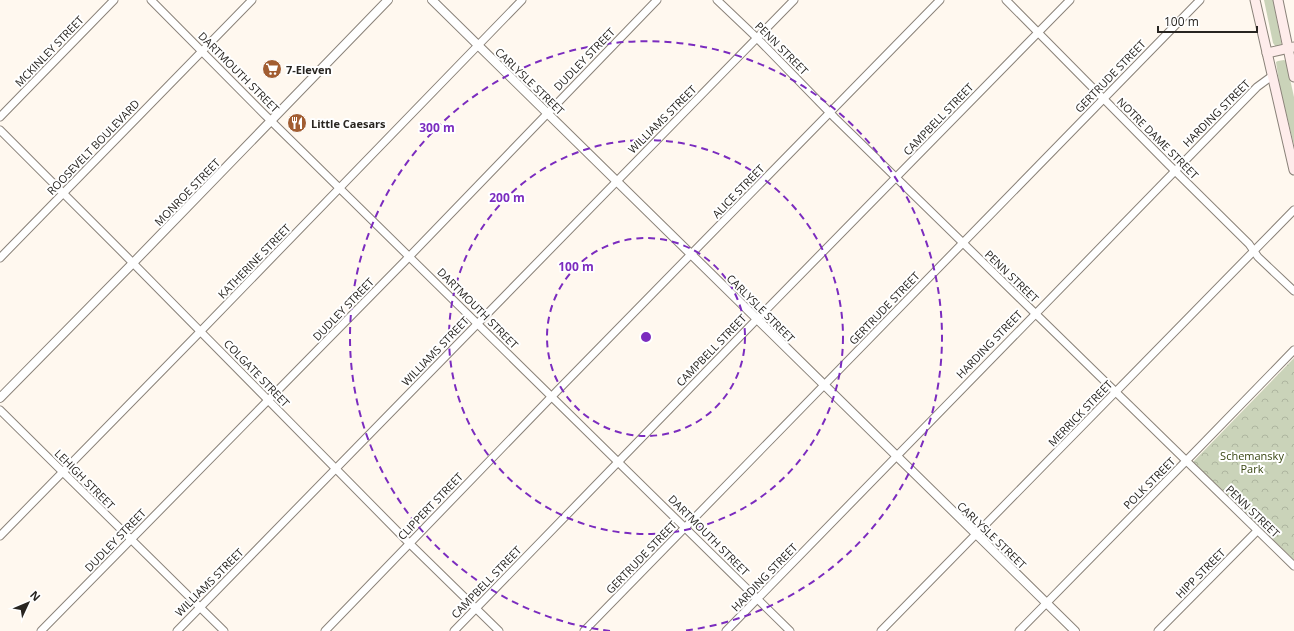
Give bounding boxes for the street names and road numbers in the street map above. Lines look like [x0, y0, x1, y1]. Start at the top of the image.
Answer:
street label: MCKINLEY STREET [11, 12, 87, 90]
street label: PENN STREET [752, 18, 812, 78]
street label: DUDLEY STREET [550, 24, 618, 94]
street label: DARTMOUTH STREET [195, 28, 283, 116]
street label: GERTRUDE STREET [1071, 36, 1149, 116]
street label: CARLYSLE STREET [492, 44, 568, 118]
street label: HARDING STREET [1179, 76, 1253, 150]
street label: CAMPBELL STREET [900, 80, 976, 158]
street label: WILLIAMS STREET [625, 82, 699, 156]
street label: NOTRE DAME STREET [1114, 94, 1202, 182]
street label: ROOSEVELT BOULEVARD [43, 96, 143, 198]
street label: MONROE STREET [151, 155, 223, 229]
street label: ALICE STREET [709, 161, 767, 221]
street label: KATHERINE STREET [214, 220, 294, 302]
street label: PENN STREET [982, 247, 1042, 305]
street label: DARTMOUTH STREET [434, 264, 522, 352]
street label: GERTRUDE STREET [845, 268, 923, 348]
street label: CARLYSLE STREET [724, 271, 798, 345]
street label: DUDLEY STREET [309, 274, 377, 344]
street label: HARDING STREET [953, 307, 1025, 381]
street label: CAMPBELL STREET [673, 311, 749, 389]
street label: WILLIAMS STREET [398, 313, 472, 389]
street label: COLGATE STREET [221, 336, 293, 410]
street label: MERRICK STREET [1045, 377, 1115, 449]
street label: LEHIGH STREET [52, 446, 118, 512]
street label: POLK STREET [1120, 454, 1178, 512]
street label: CLIPPERT STREET [394, 469, 466, 543]
street label: PENN STREET [1223, 482, 1283, 540]
street label: DARTMOUTH STREET [665, 491, 753, 579]
street label: CARLYSLE STREET [954, 498, 1030, 572]
street label: DUDLEY STREET [81, 505, 149, 575]
street label: GERTRUDE STREET [602, 517, 680, 597]
street label: HARDING STREET [728, 540, 800, 614]
street label: CAMPBELL STREET [448, 543, 524, 621]
street label: WILLIAMS STREET [172, 545, 246, 619]
street label: HIPP STREET [1172, 545, 1228, 601]

